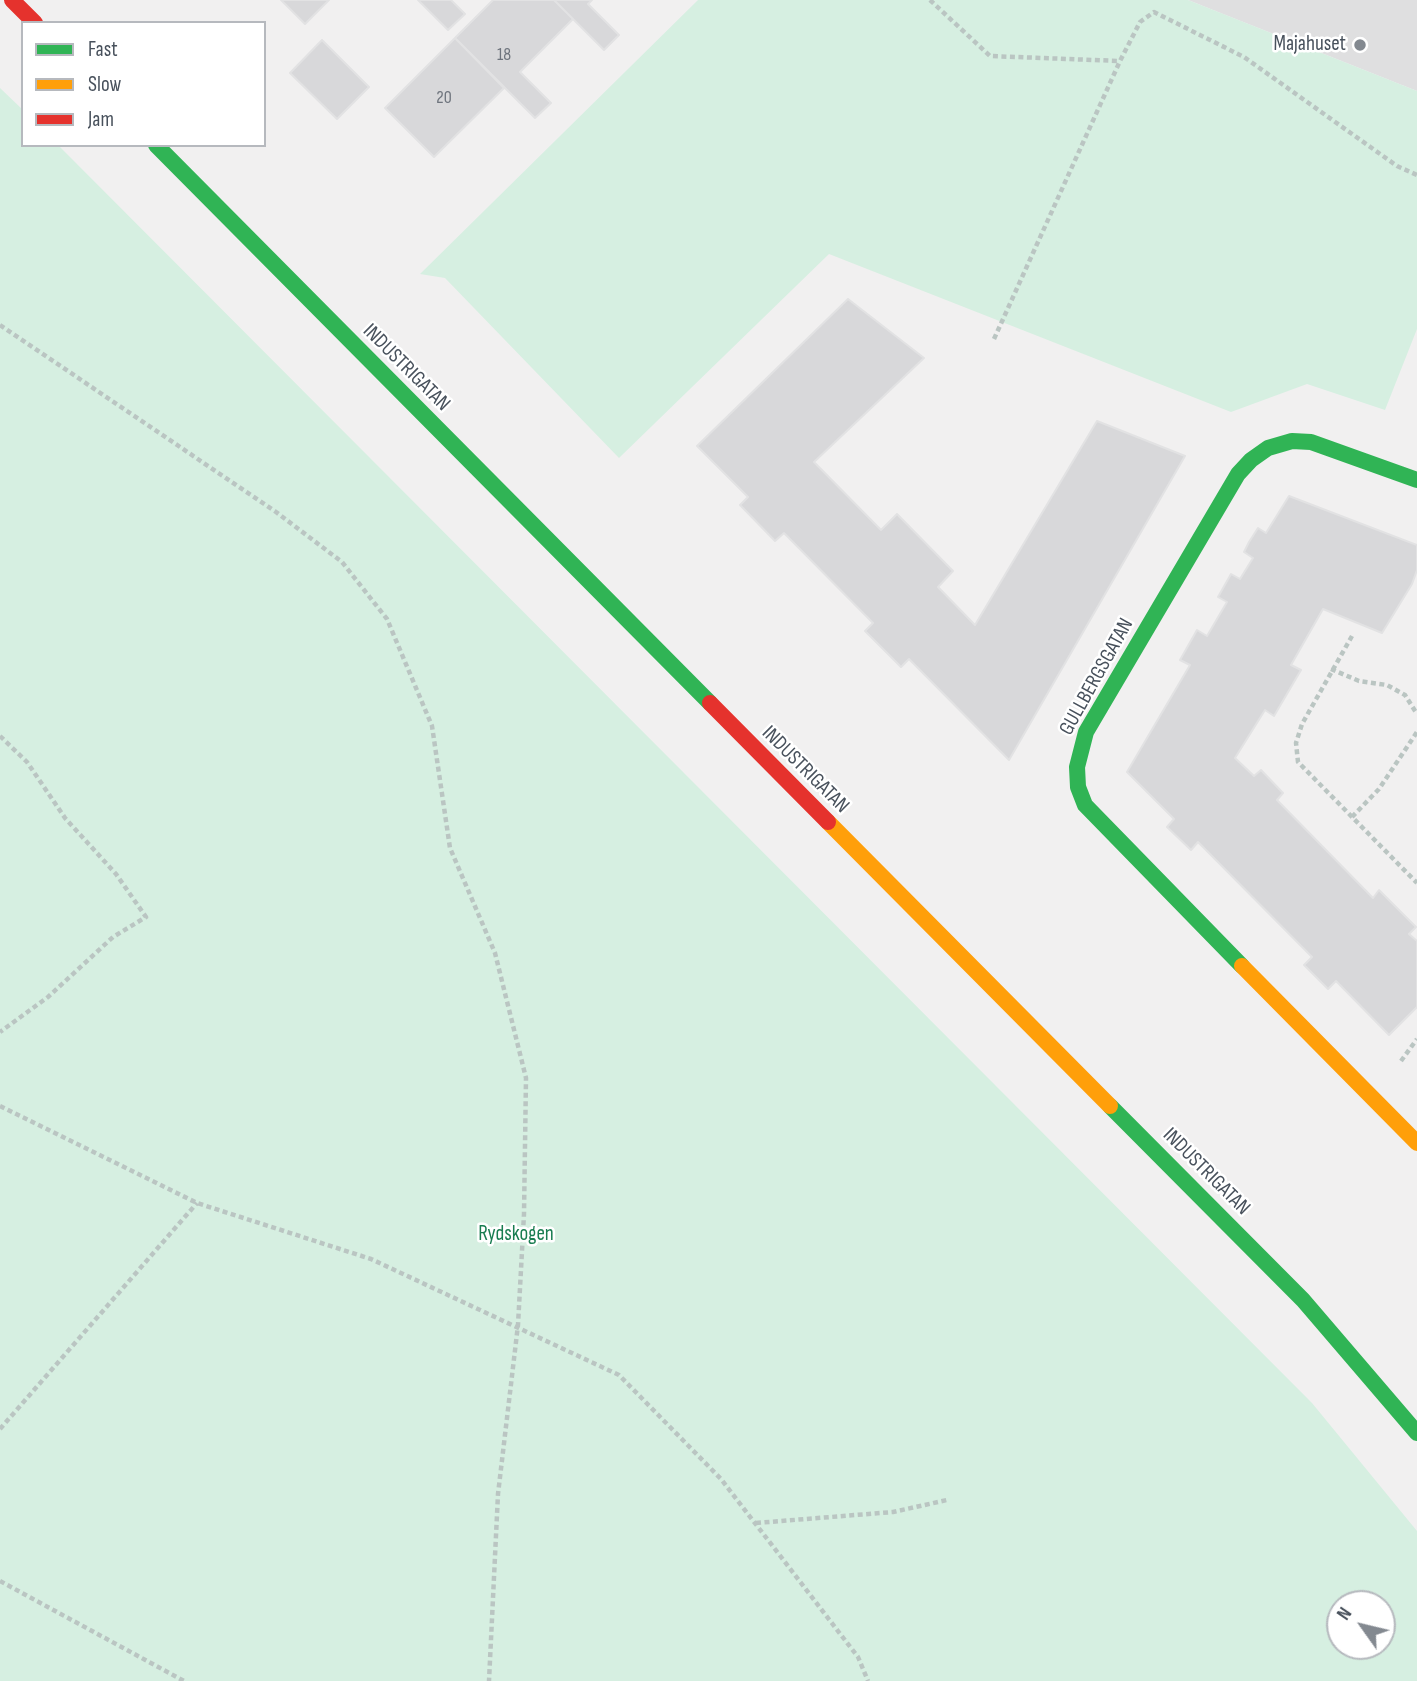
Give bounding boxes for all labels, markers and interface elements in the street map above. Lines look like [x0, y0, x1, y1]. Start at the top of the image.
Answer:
legend [21, 21, 266, 147]
place label: Majahuset [1274, 32, 1346, 58]
text: Fast [88, 37, 118, 62]
marker: Majahuset [1352, 37, 1368, 53]
house number: 18 [497, 44, 511, 66]
text: Slow [88, 72, 121, 97]
house number: 20 [436, 87, 452, 109]
text: Jam [88, 107, 114, 132]
street label: INDUSTRIGATAN [357, 319, 455, 417]
street label: GULLBERGSGATAN [1055, 614, 1139, 740]
street label: INDUSTRIGATAN [756, 721, 854, 819]
street label: INDUSTRIGATAN [1157, 1123, 1255, 1221]
park label: Rydskogen [478, 1222, 554, 1248]
north arrow [1326, 1590, 1396, 1660]
text: N [1332, 1603, 1357, 1625]

